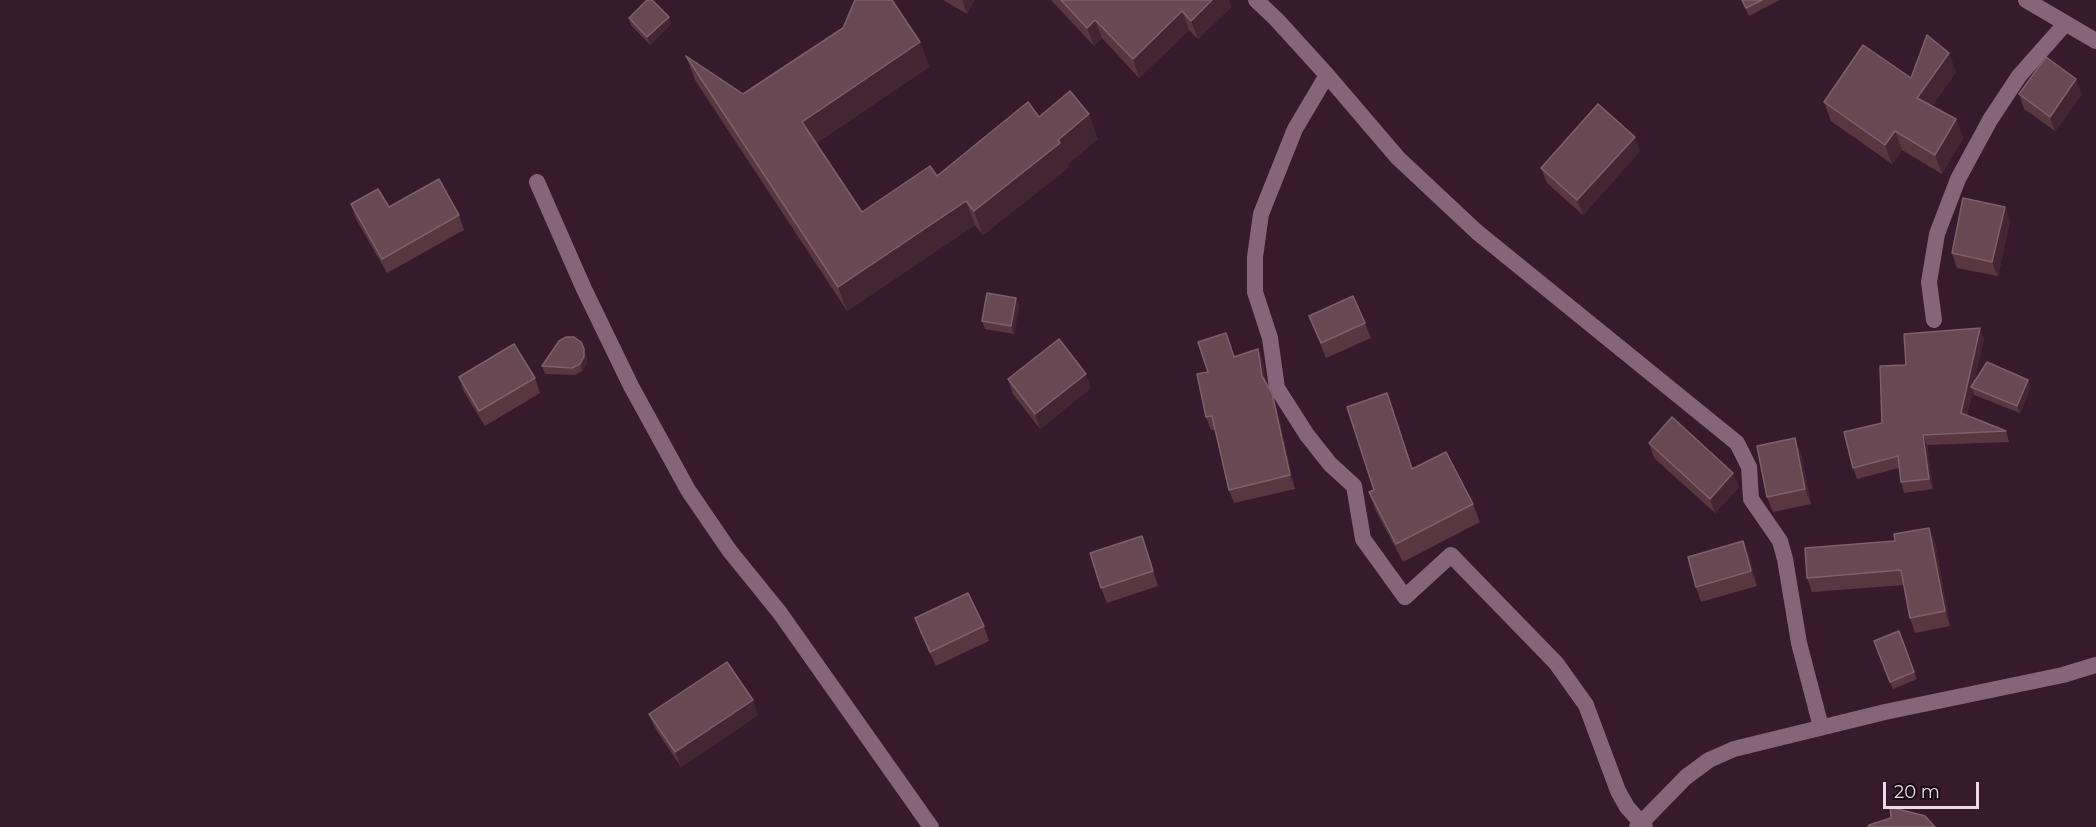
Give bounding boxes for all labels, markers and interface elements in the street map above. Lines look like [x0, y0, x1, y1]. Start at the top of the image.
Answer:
scale bar [1886, 770, 1982, 808]
text: 20 m [1894, 781, 1940, 803]

